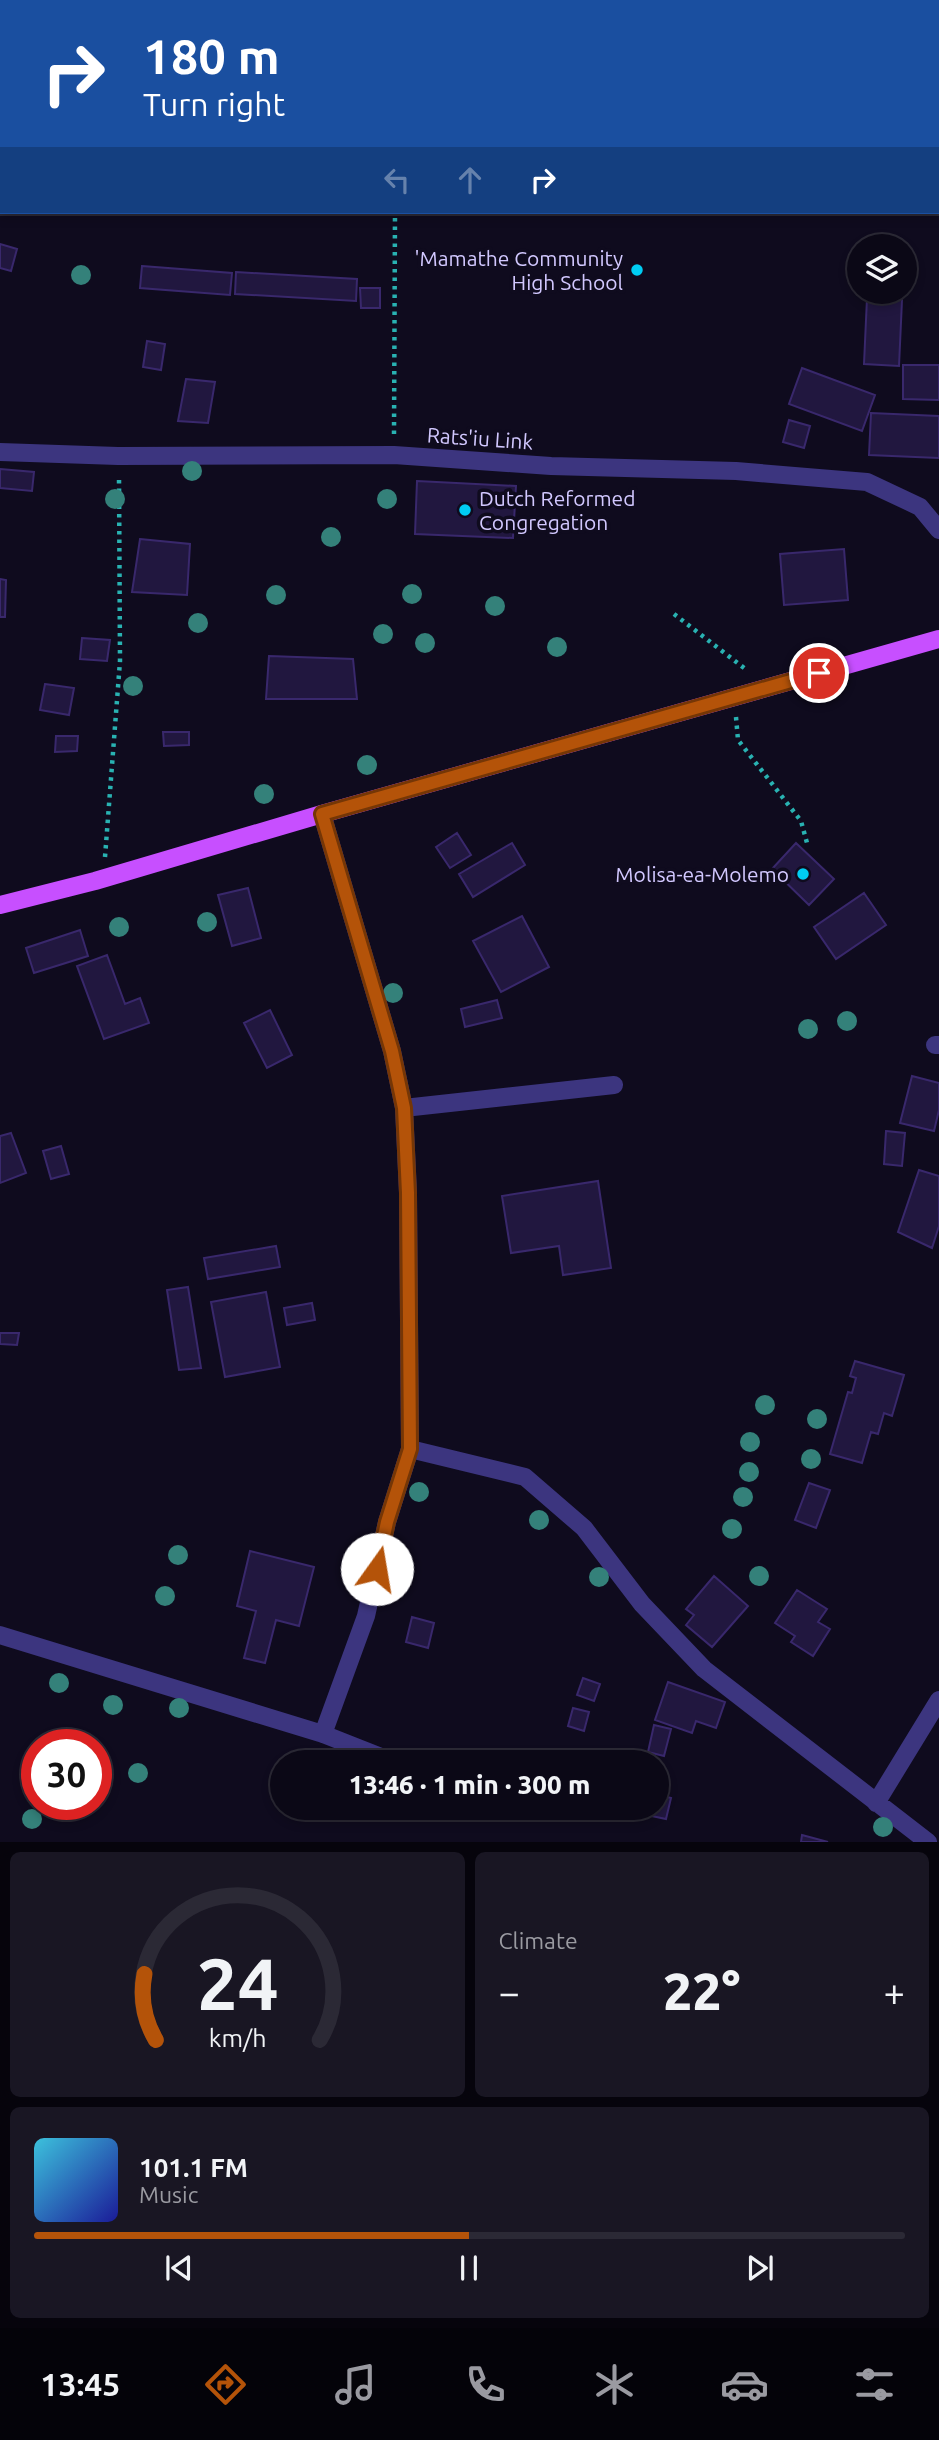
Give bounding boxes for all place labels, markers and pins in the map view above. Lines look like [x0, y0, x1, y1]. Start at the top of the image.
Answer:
place label: 'Mamathe Community High School [414, 246, 623, 294]
marker: 'Mamathe Community High School [629, 262, 645, 278]
place label: Dutch Reformed Congregation [479, 486, 635, 534]
marker: Dutch Reformed Congregation [457, 502, 473, 518]
pin [789, 643, 849, 703]
place label: Molisa-ea-Molemo [615, 862, 789, 886]
marker: Molisa-ea-Molemo [795, 866, 811, 882]

